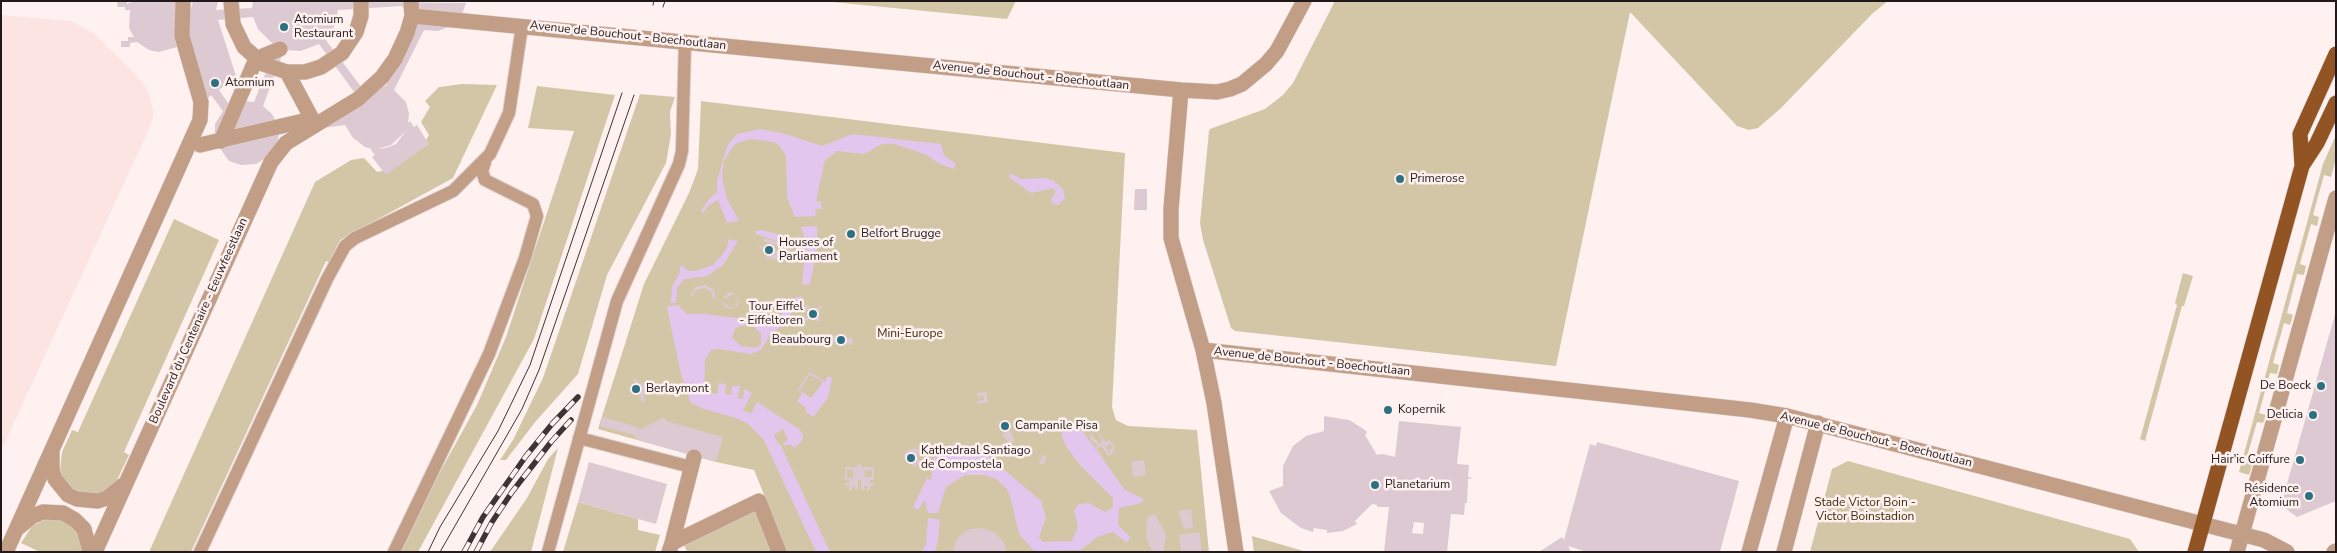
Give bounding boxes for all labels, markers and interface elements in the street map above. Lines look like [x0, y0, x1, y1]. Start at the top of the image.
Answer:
place label: Atomium Restaurant [294, 13, 353, 41]
street label: Avenue de Bouchout - Boechoutlaan [529, 19, 727, 53]
marker: Atomium Restaurant [278, 21, 290, 33]
street label: Avenue de Bouchout - Boechoutlaan [932, 59, 1130, 93]
place label: Atomium [225, 76, 274, 90]
marker: Atomium [209, 77, 221, 89]
place label: Primerose [1410, 172, 1464, 186]
marker: Primerose [1394, 173, 1406, 185]
street label: Boulevard du Centenaire - Eeuwfeestlaan [147, 216, 251, 426]
place label: Belfort Brugge [861, 227, 941, 241]
marker: Belfort Brugge [845, 228, 857, 240]
place label: Houses of Parliament [779, 236, 837, 264]
marker: Houses of Parliament [763, 244, 775, 256]
place label: Tour Eiffel - Eiffeltoren [739, 300, 803, 328]
marker: Tour Eiffel - Eiffeltoren [807, 308, 819, 320]
park label: Mini-Europe [877, 327, 943, 341]
place label: Beaubourg [772, 333, 831, 347]
marker: Beaubourg [835, 334, 847, 346]
street label: Avenue de Bouchout - Boechoutlaan [1213, 345, 1411, 379]
place label: De Boeck [2260, 379, 2311, 393]
marker: De Boeck [2315, 380, 2327, 392]
place label: Berlaymont [646, 382, 709, 396]
marker: Berlaymont [630, 383, 642, 395]
place label: Kopernik [1398, 403, 1445, 417]
marker: Kopernik [1382, 404, 1394, 416]
place label: Delicia [2267, 408, 2303, 422]
street label: Avenue de Bouchout - Boechoutlaan [1779, 409, 1973, 471]
marker: Delicia [2307, 409, 2319, 421]
place label: Campanile Pisa [1015, 419, 1098, 433]
marker: Campanile Pisa [999, 420, 1011, 432]
place label: Kathedraal Santiago de Compostela [921, 444, 1030, 472]
marker: Kathedraal Santiago de Compostela [905, 452, 917, 464]
place label: Hair'ic Coiffure [2211, 453, 2290, 467]
marker: Hair'ic Coiffure [2294, 454, 2306, 466]
place label: Planetarium [1385, 478, 1450, 492]
marker: Planetarium [1369, 479, 1381, 491]
place label: Résidence Atomium [2244, 482, 2299, 510]
marker: Résidence Atomium [2303, 490, 2315, 502]
park label: Stade Victor Boin - Victor Boinstadion [1814, 496, 1916, 524]

